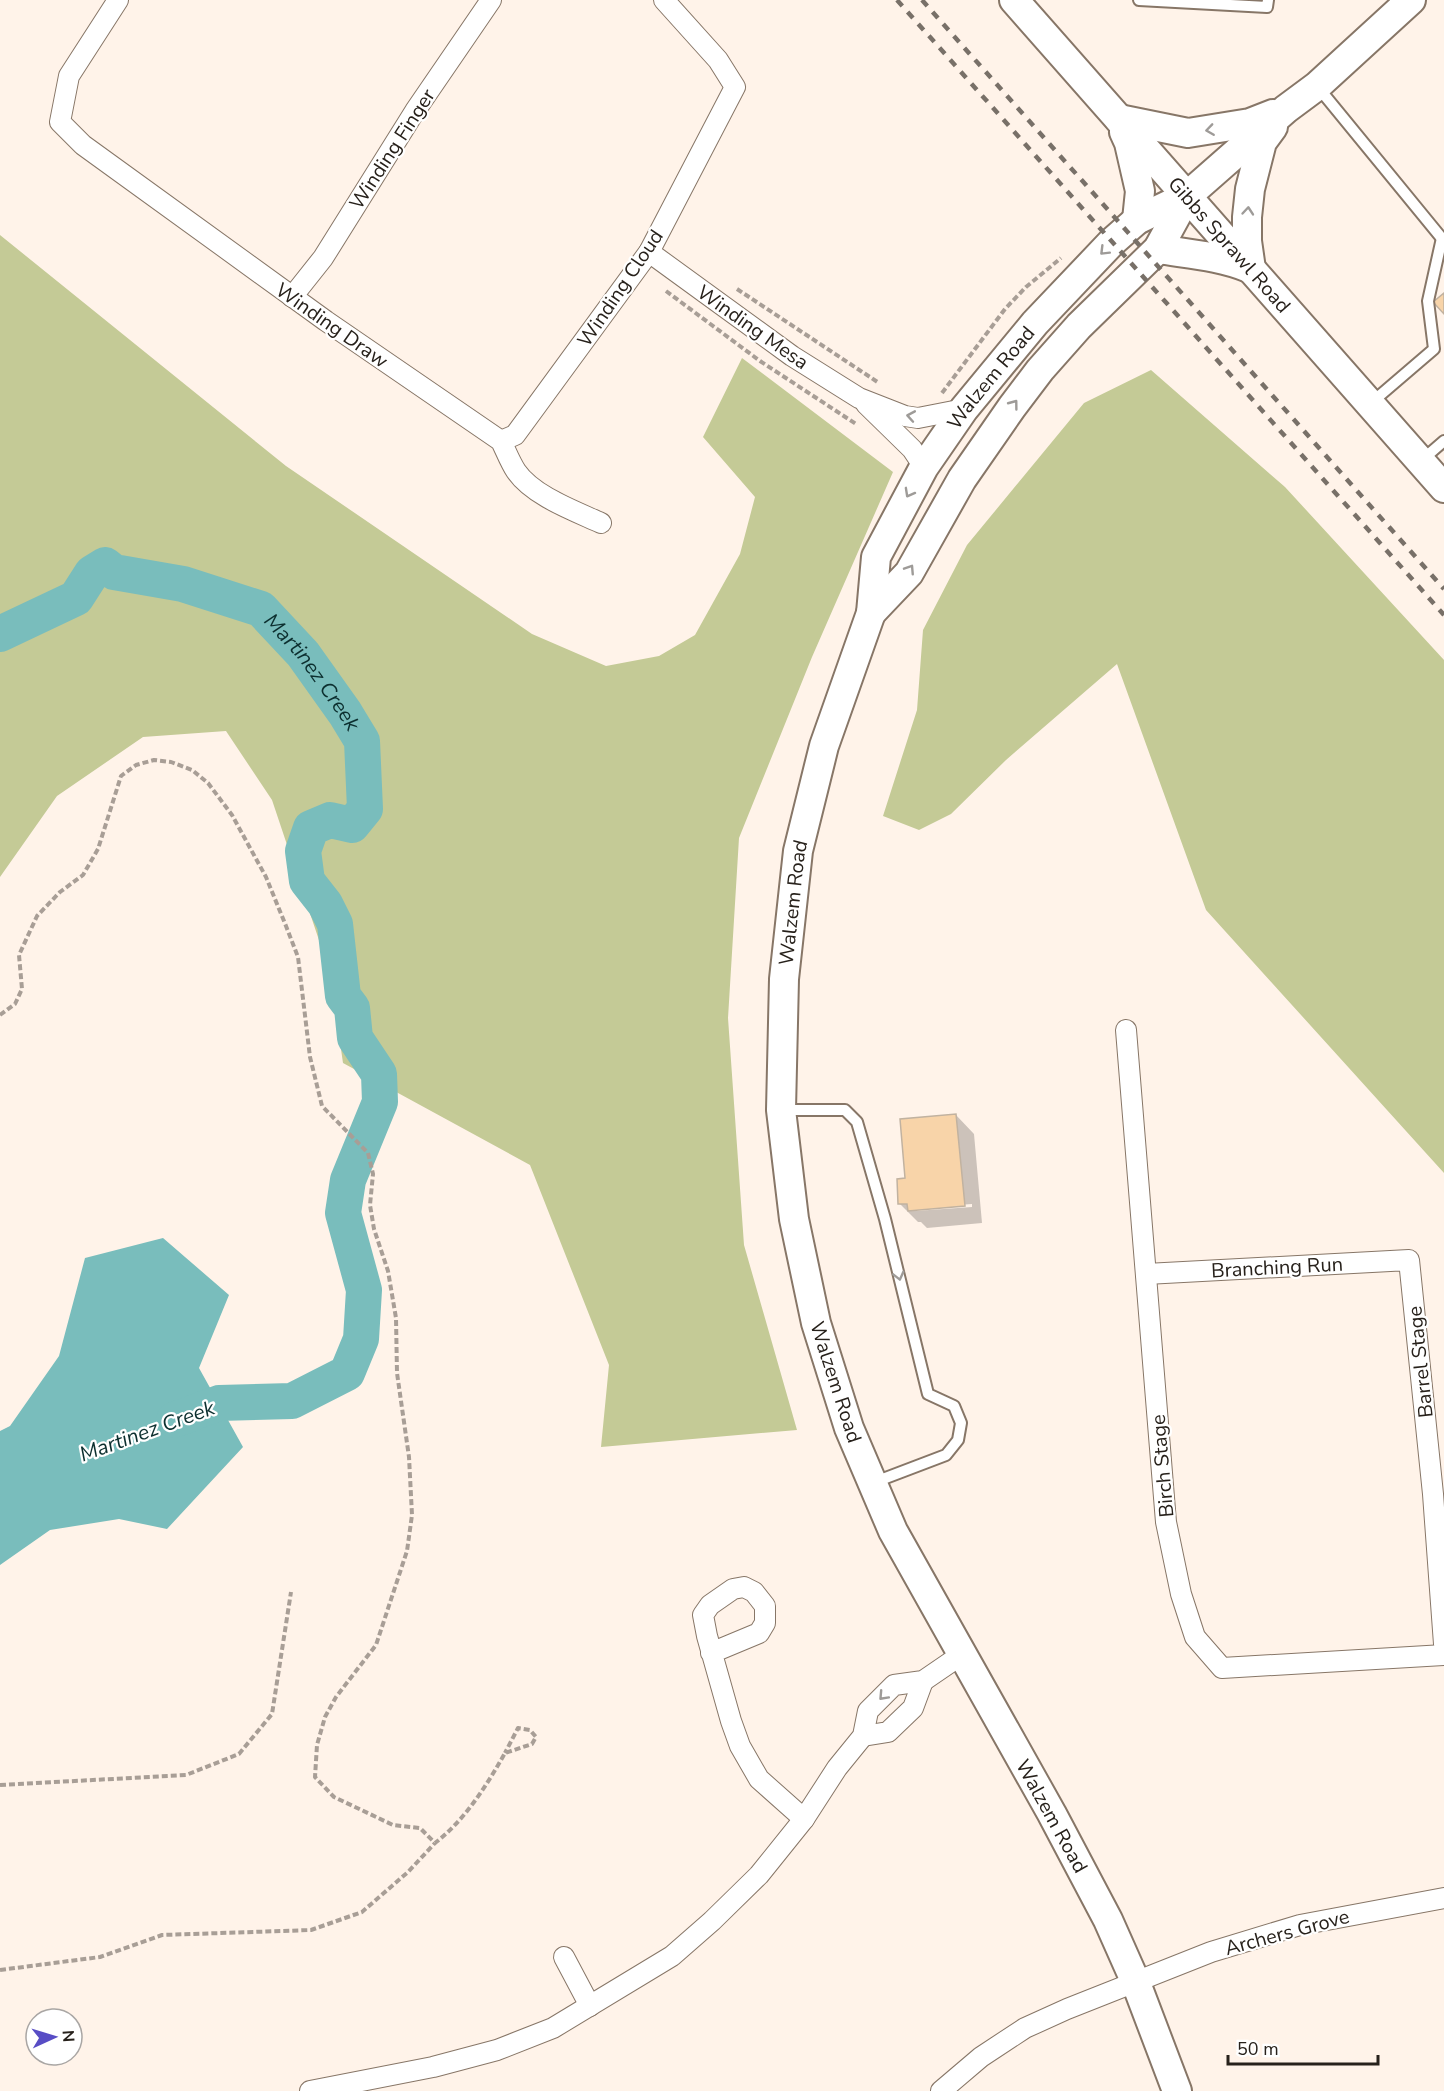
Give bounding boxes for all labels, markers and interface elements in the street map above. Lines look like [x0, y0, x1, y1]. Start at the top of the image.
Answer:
street label: Winding Finger [343, 84, 442, 215]
one-way arrow [1205, 123, 1214, 135]
street label: Gibbs Sprawl Road [1162, 171, 1297, 319]
one-way arrow [1241, 206, 1254, 215]
street label: Winding Cloud [571, 224, 670, 352]
one-way arrow [1100, 243, 1111, 254]
street label: Winding Draw [270, 277, 394, 374]
street label: Winding Mesa [692, 279, 814, 376]
street label: Walzem Road [941, 320, 1041, 435]
one-way arrow [1006, 400, 1017, 411]
one-way arrow [906, 410, 916, 423]
one-way arrow [905, 487, 916, 498]
one-way arrow [903, 565, 914, 576]
water label: Martinez Creek [258, 607, 367, 737]
street label: Walzem Road [773, 837, 814, 967]
street label: Branching Run [1210, 1251, 1344, 1284]
one-way arrow [892, 1271, 905, 1281]
street label: Barrel Stage [1401, 1305, 1440, 1419]
street label: Walzem Road [803, 1318, 868, 1446]
water label: Martinez Creek [76, 1393, 219, 1468]
street label: Birch Stage [1145, 1413, 1180, 1519]
one-way arrow [879, 1689, 890, 1700]
street label: Walzem Road [1009, 1755, 1094, 1878]
street label: Archers Grove [1222, 1903, 1352, 1962]
north arrow [24, 2007, 84, 2067]
scale bar [1228, 2028, 1378, 2066]
text: N [57, 2029, 79, 2043]
text: 50 m [1237, 2037, 1279, 2061]

